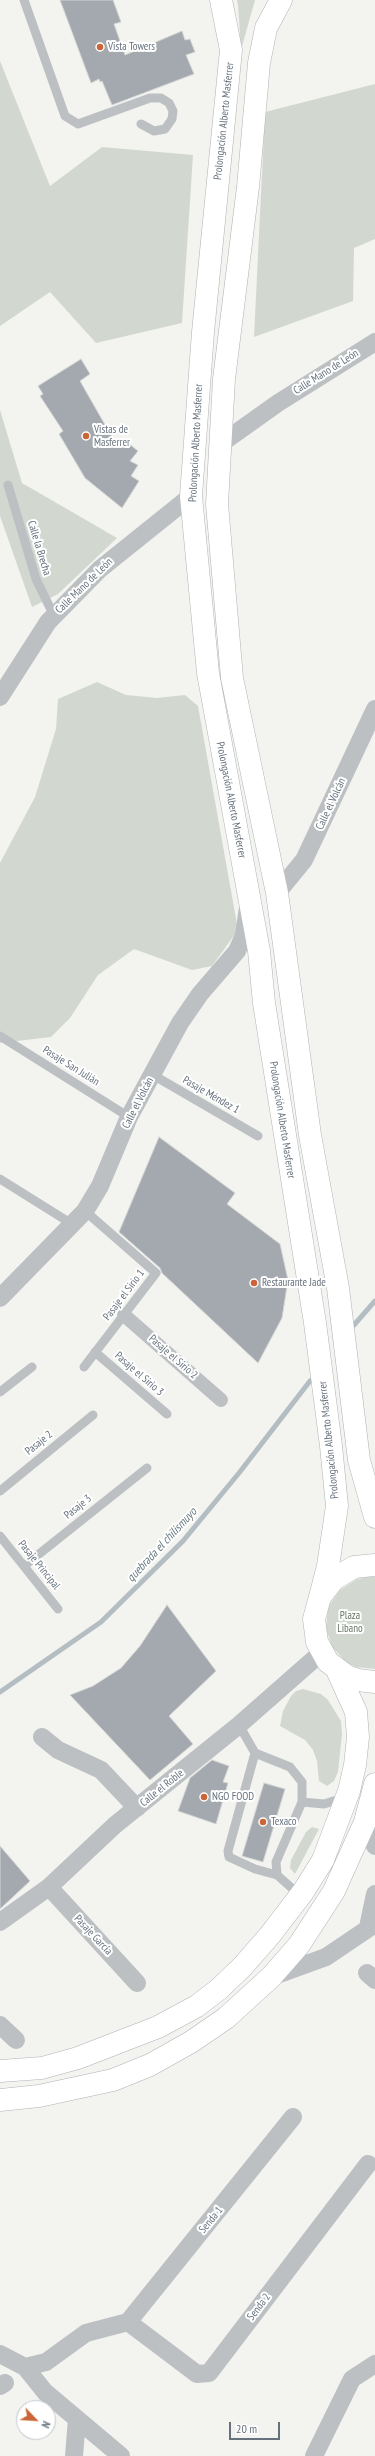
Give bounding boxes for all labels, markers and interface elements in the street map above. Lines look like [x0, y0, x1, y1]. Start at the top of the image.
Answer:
place label: Vista Towers [108, 40, 155, 54]
marker: Vista Towers [95, 42, 105, 52]
street label: Prolongación Alberto Masferrer [211, 61, 237, 181]
street label: Calle Mano de León [291, 347, 361, 397]
street label: Prolongación Alberto Masferrer [186, 384, 206, 502]
place label: Vistas de Masferrer [94, 423, 130, 449]
marker: Vistas de Masferrer [81, 431, 91, 441]
street label: Calle la Brecha [24, 519, 54, 577]
street label: Calle Mano de León [53, 555, 115, 617]
street label: Prolongación Alberto Masferrer [213, 741, 249, 859]
street label: Calle el Volcán [313, 776, 349, 832]
street label: Pasaje San Julián [40, 1043, 102, 1089]
street label: Prolongación Alberto Masferrer [266, 1061, 298, 1179]
street label: Pasaje Méndez 1 [180, 1073, 242, 1117]
street label: Calle el Volcán [119, 1075, 157, 1131]
street label: Pasaje el Sirio 1 [101, 1267, 147, 1323]
place label: Restaurante Jade [262, 1276, 326, 1290]
marker: Restaurante Jade [249, 1278, 259, 1288]
street label: Pasaje el Sirio 2 [146, 1332, 200, 1382]
street label: Pasaje el Sirio 3 [112, 1349, 166, 1399]
street label: Prolongación Alberto Masferrer [316, 1380, 342, 1500]
street label: Pasaje 2 [23, 1428, 55, 1458]
street label: Pasaje 3 [62, 1492, 94, 1522]
water label: quebrada el chilismuyo [124, 1505, 200, 1585]
street label: Pasaje Principal [15, 1538, 63, 1592]
park label: Plaza Libano [337, 1609, 363, 1635]
street label: Calle el Roble [138, 1766, 186, 1810]
place label: NGO FOOD [212, 1790, 254, 1804]
marker: NGO FOOD [199, 1792, 209, 1802]
place label: Texaco [271, 1815, 297, 1829]
marker: Texaco [258, 1817, 268, 1827]
street label: Pasaje García [71, 1912, 115, 1958]
street label: Senda 1 [196, 2204, 226, 2236]
street label: Senda 2 [245, 2291, 273, 2323]
north arrow [16, 2400, 56, 2440]
scale bar [231, 2414, 282, 2440]
text: N [38, 2419, 54, 2430]
text: 20 m [236, 2421, 257, 2436]

